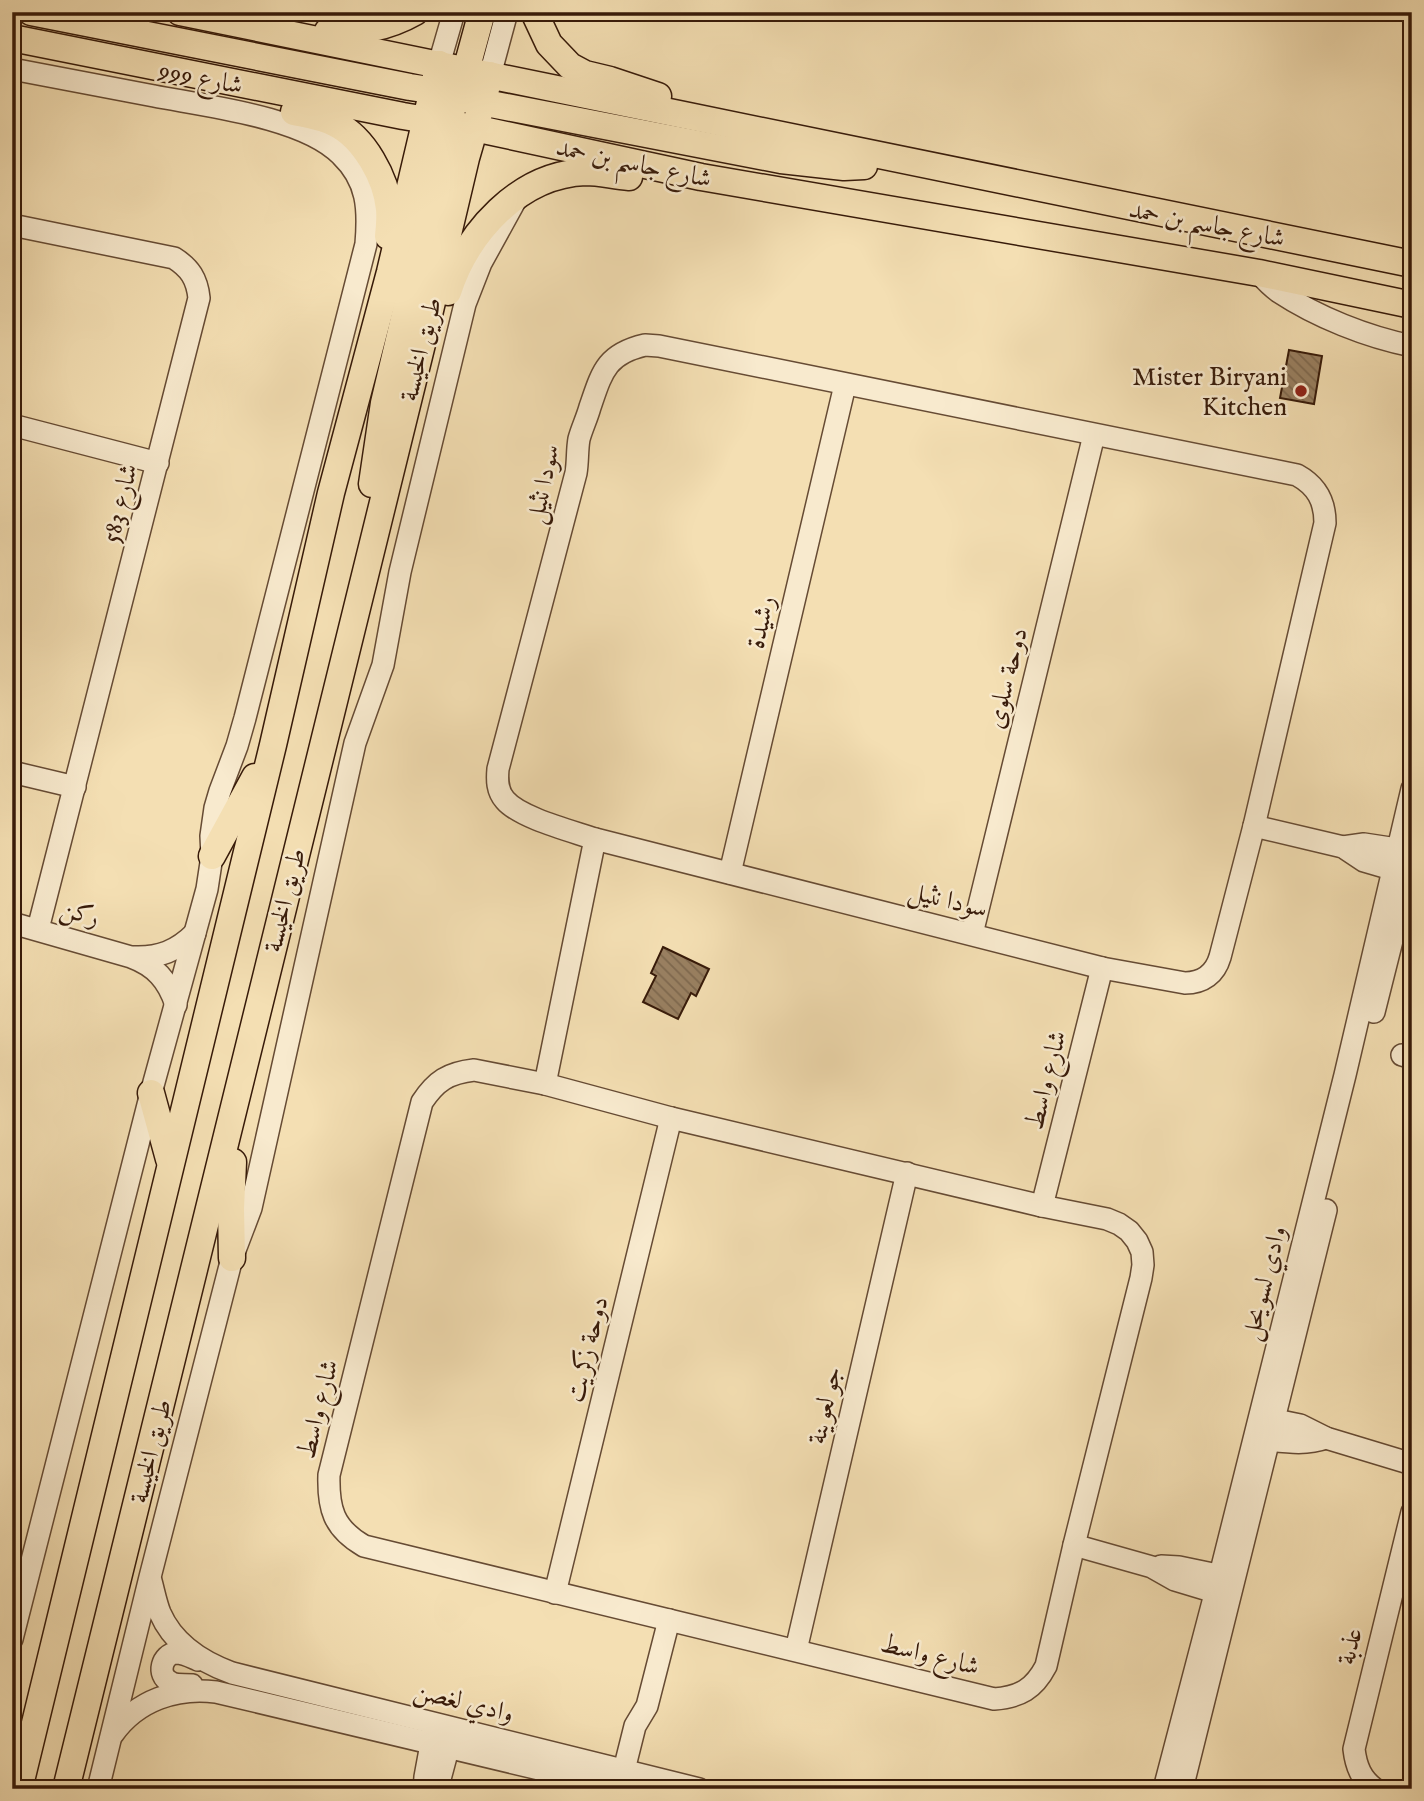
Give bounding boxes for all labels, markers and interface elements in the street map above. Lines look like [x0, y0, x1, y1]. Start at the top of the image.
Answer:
street label: شارع 999 [154, 54, 246, 107]
street label: شارع جاسم بن حمد [551, 131, 714, 204]
street label: شارع جاسم بن حمد [1124, 193, 1287, 264]
street label: طريق الخيسة [393, 294, 450, 405]
place label: Mister Biryani Kitchen [1132, 361, 1287, 424]
marker: Mister Biryani Kitchen [1293, 383, 1309, 399]
street label: سودا نثيل [519, 441, 568, 527]
street label: شارع 583 [95, 460, 150, 547]
street label: رشيدة [739, 593, 784, 652]
street label: دوحة سلوى [979, 624, 1036, 732]
street label: طريق الخيسة [257, 845, 314, 956]
street label: سودا نثيل [905, 875, 991, 926]
street label: ركن [56, 892, 103, 935]
street label: شارع واسط [1018, 1027, 1079, 1134]
street label: وادي لسويحل [1234, 1223, 1298, 1345]
street label: دوحة زكريت [558, 1293, 617, 1406]
street label: شارع واسط [290, 1356, 351, 1463]
street label: جو لعوينة [801, 1363, 850, 1447]
street label: طريق الخيسة [123, 1396, 180, 1507]
street label: عذبة [1330, 1624, 1371, 1668]
street label: شارع واسط [876, 1627, 983, 1688]
street label: وادي لغصن [409, 1674, 517, 1734]

